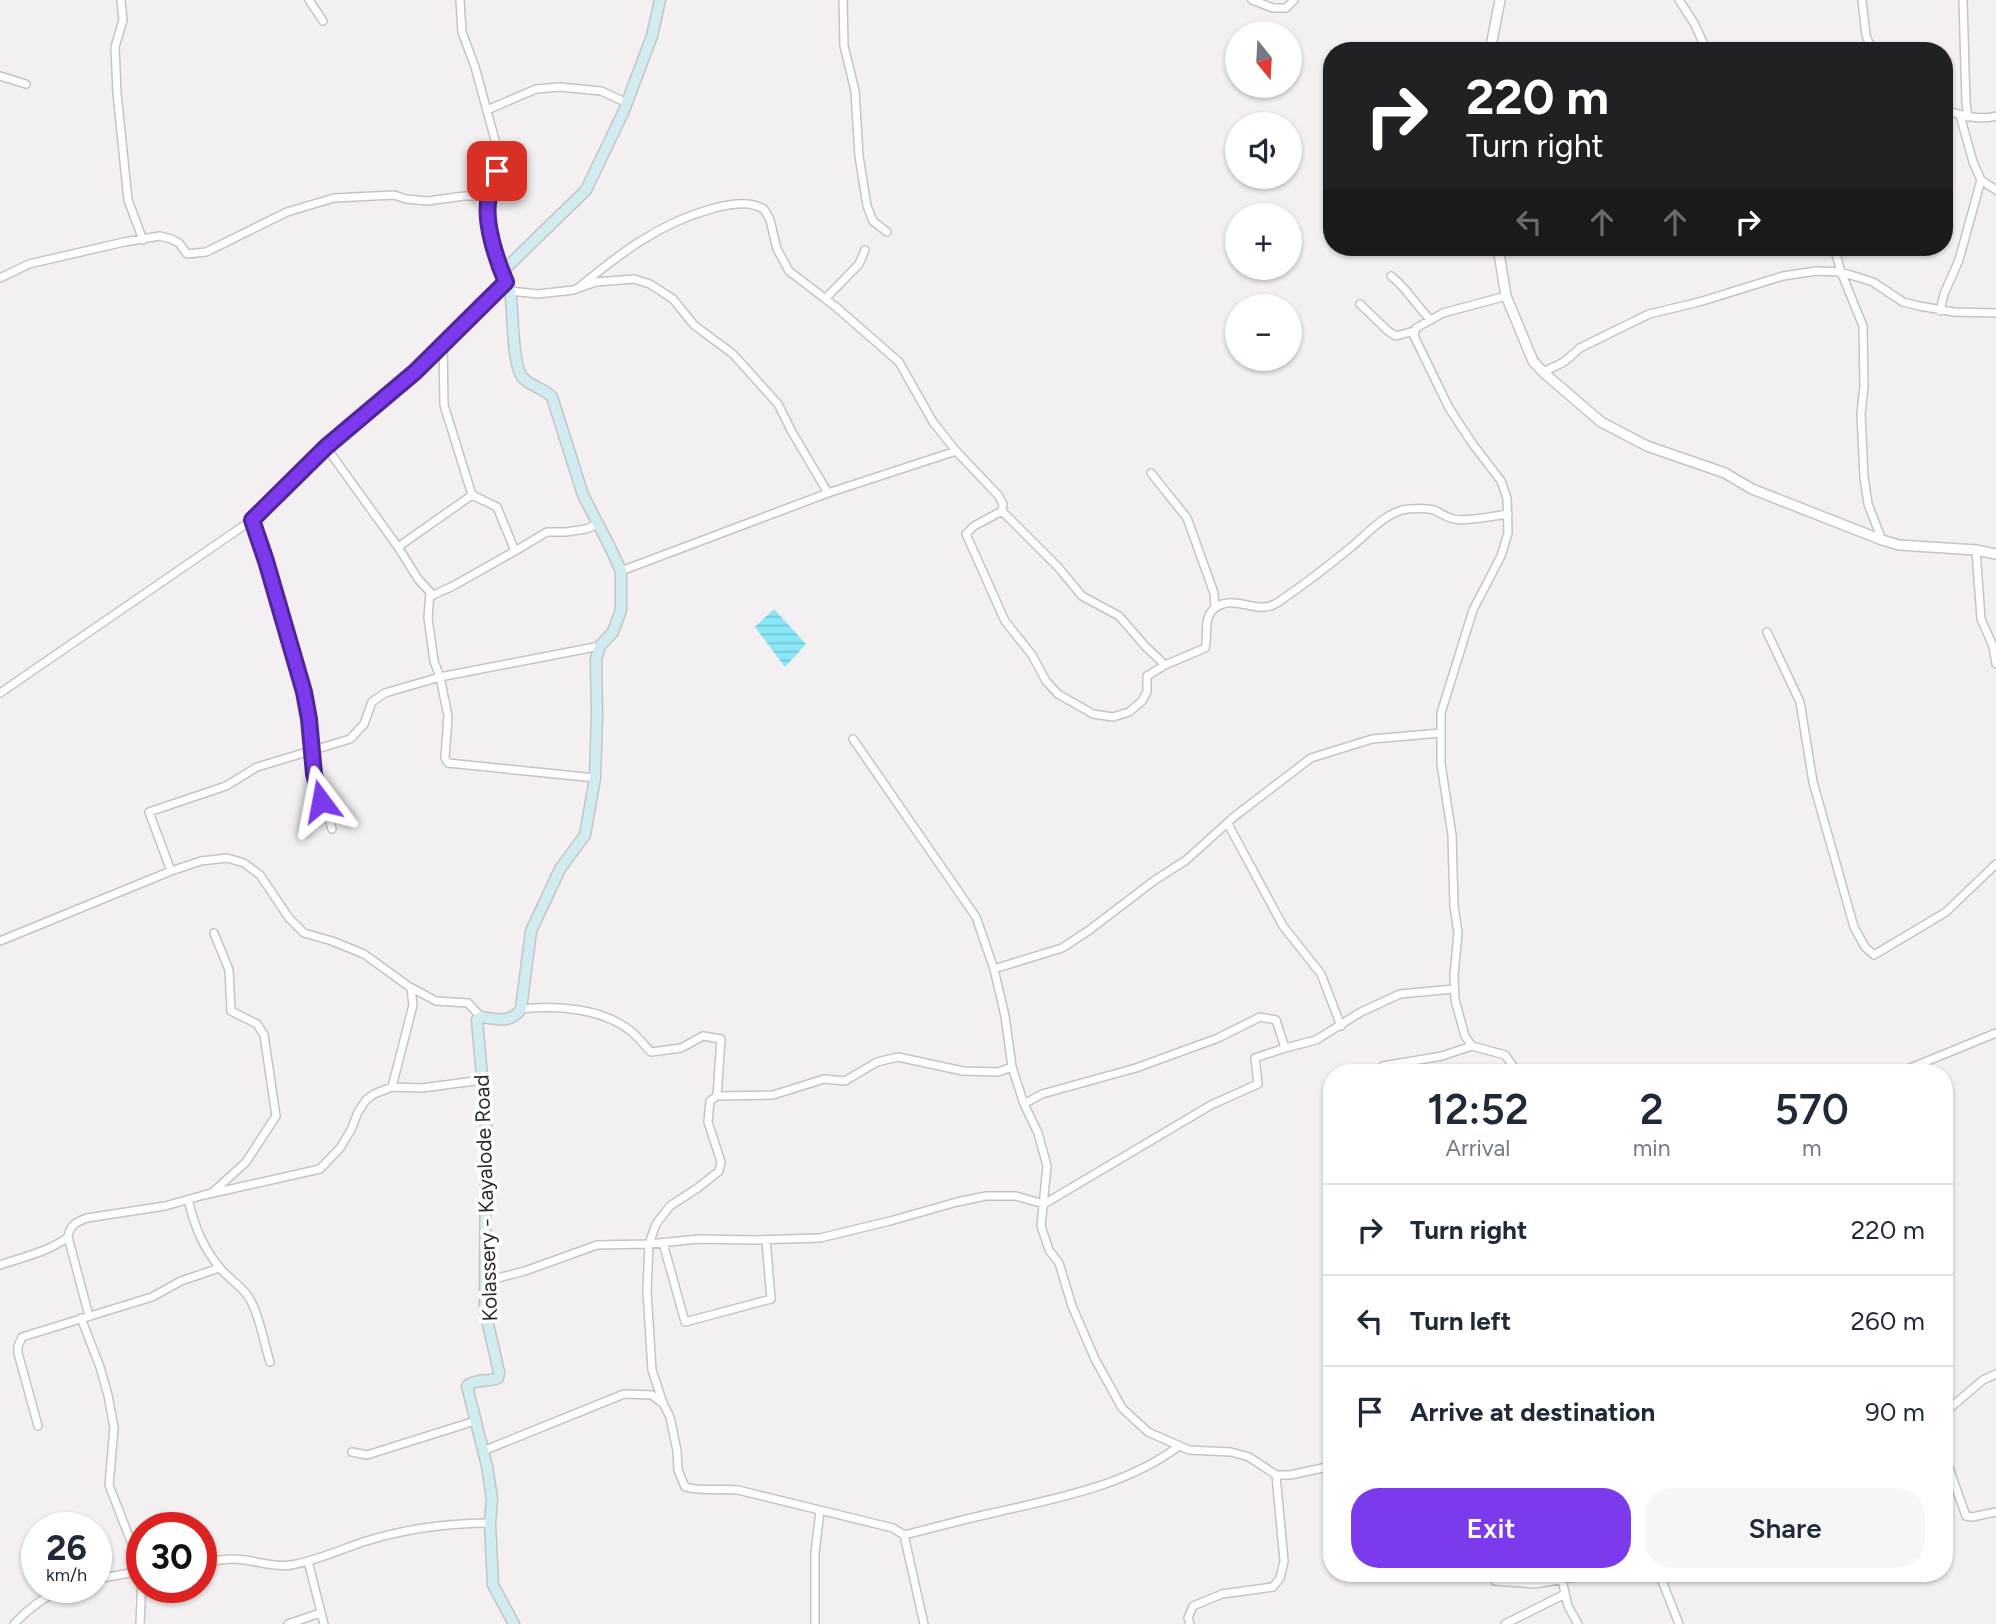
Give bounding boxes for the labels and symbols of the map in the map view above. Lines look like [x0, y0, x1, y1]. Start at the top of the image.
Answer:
north arrow [1225, 21, 1302, 98]
pin [467, 141, 527, 201]
position arrow [284, 764, 358, 838]
street label: Kolassery - Kayalode Road [469, 1074, 502, 1322]
speed limit sign: 30 [126, 1512, 217, 1603]

